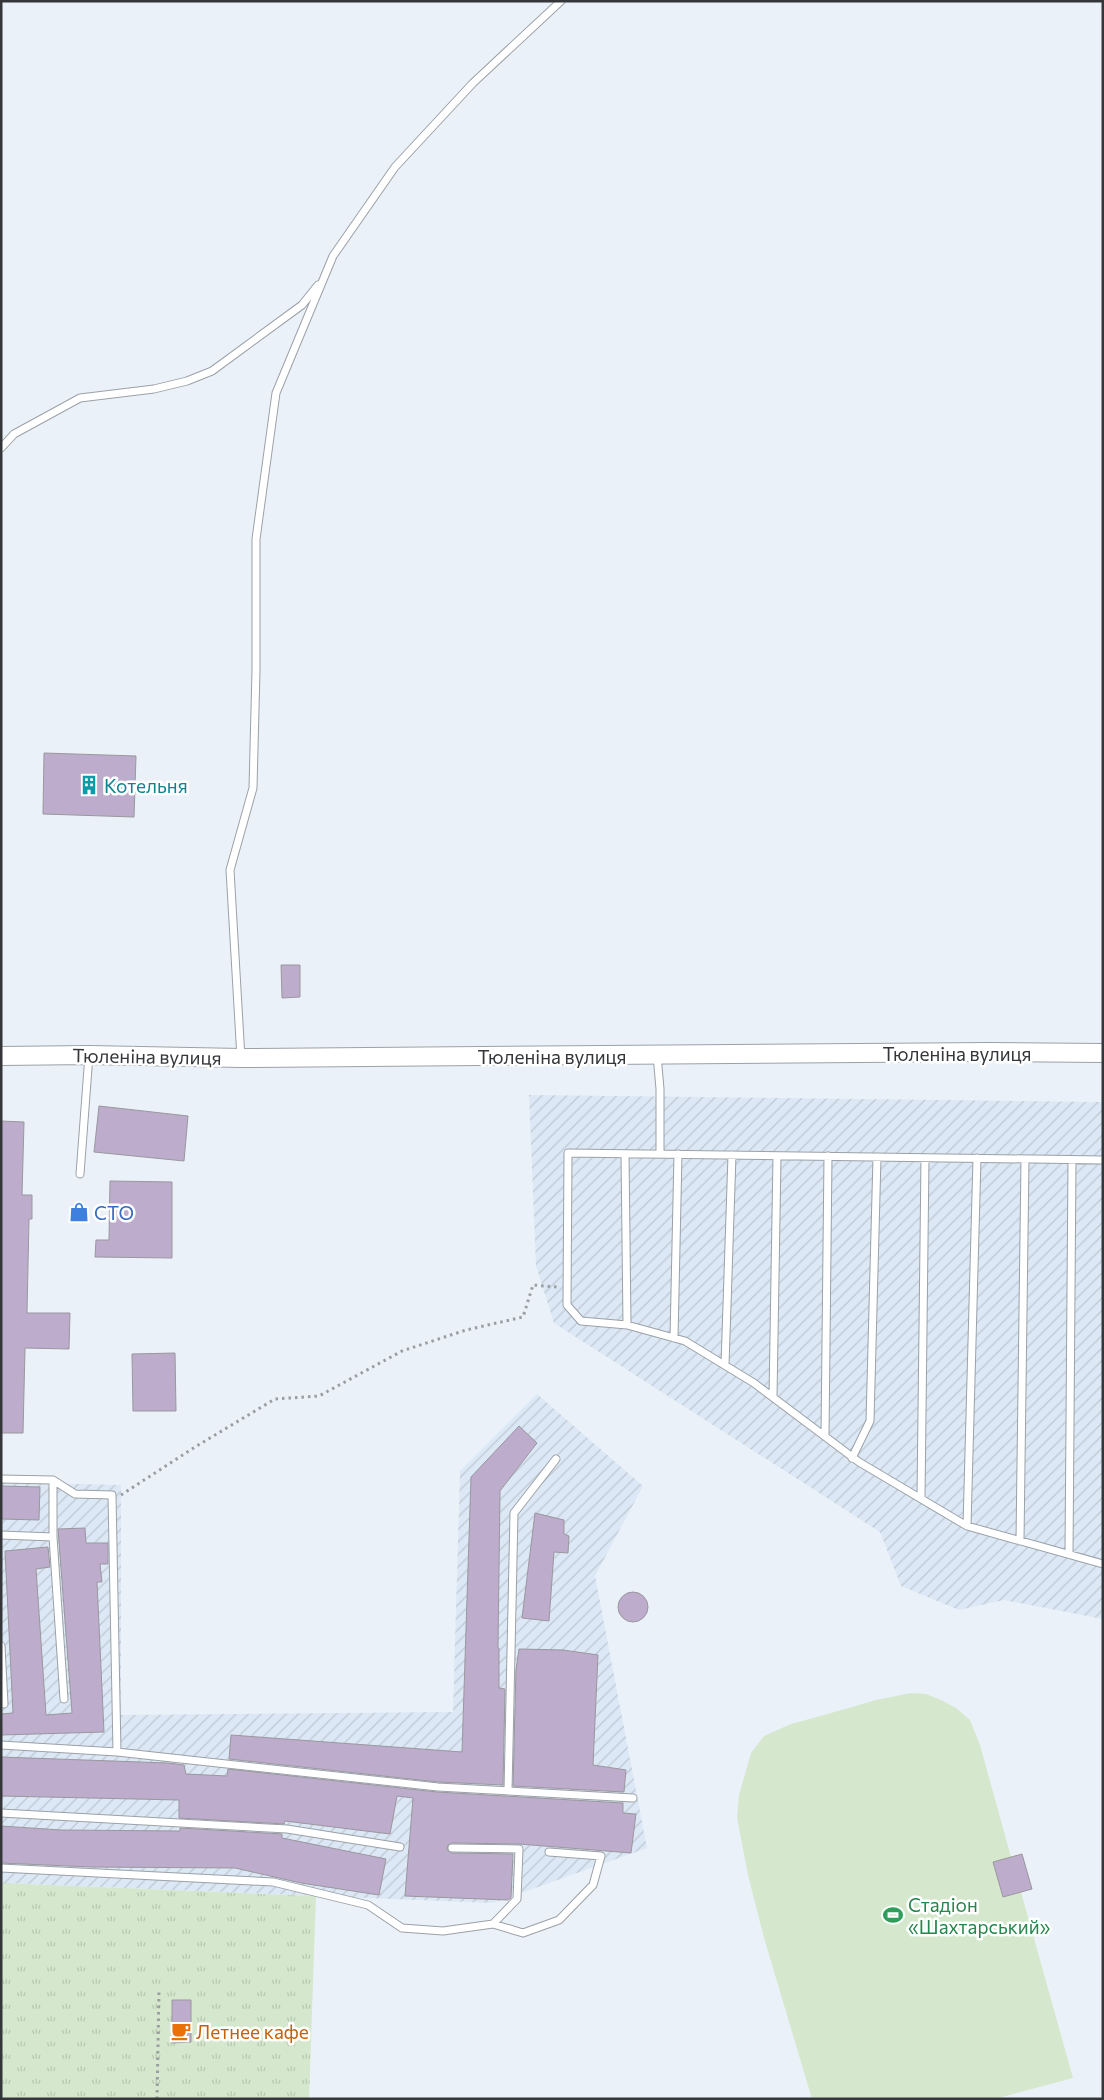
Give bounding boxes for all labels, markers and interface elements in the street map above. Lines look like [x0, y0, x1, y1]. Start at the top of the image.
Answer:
building icon: Котельня [78, 774, 100, 796]
place label: Котельня [104, 774, 188, 797]
street label: Тюленіна вулиця [882, 1042, 1032, 1065]
street label: Тюленіна вулиця [72, 1043, 222, 1069]
street label: Тюленіна вулиця [477, 1045, 627, 1068]
shop icon: СТО [68, 1201, 90, 1223]
place label: СТО [94, 1201, 134, 1224]
place label: Стадіон «Шахтарський» [908, 1893, 1051, 1938]
sports icon: Стадіон «Шахтарський» [882, 1904, 904, 1926]
cafe icon: Летнее кафе [170, 2020, 192, 2042]
place label: Летнее кафе [196, 2020, 309, 2043]

